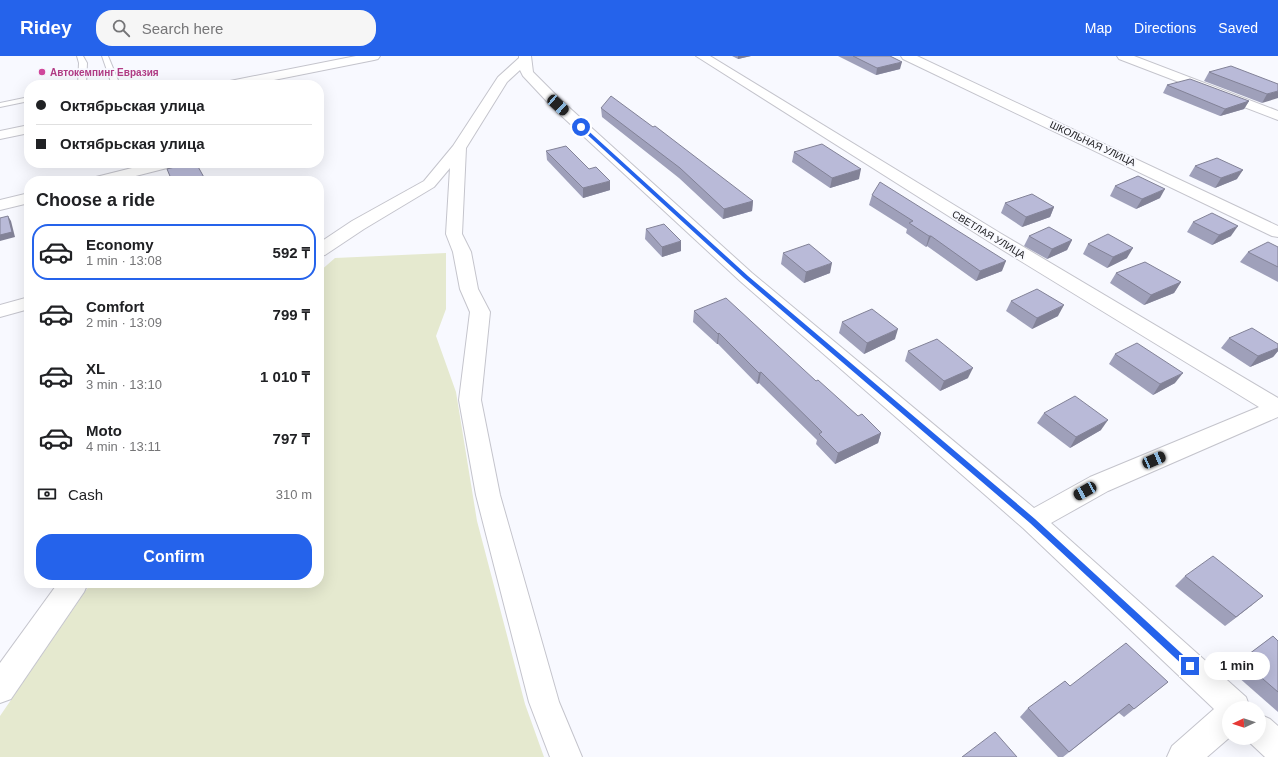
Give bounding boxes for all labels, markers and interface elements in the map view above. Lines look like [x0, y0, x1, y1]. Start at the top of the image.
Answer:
search box [96, 10, 376, 46]
text: Ridey [20, 17, 72, 38]
icon: search [110, 17, 132, 39]
text: Search here [142, 20, 223, 37]
text: Map [1085, 20, 1112, 36]
text: Directions [1134, 20, 1196, 36]
text: Saved [1218, 20, 1258, 36]
marker: Автокемпинг Евразия [37, 67, 47, 77]
place label: Автокемпинг Евразия [50, 67, 159, 78]
car [545, 93, 571, 117]
text: Октябрьская улица [60, 97, 205, 114]
route start [572, 118, 590, 136]
street label: ШКОЛЬНАЯ УЛИЦА [1048, 119, 1138, 168]
text: Октябрьская улица [60, 135, 205, 152]
text: Choose a ride [36, 190, 155, 210]
street label: СВЕТЛАЯ УЛИЦА [950, 208, 1028, 261]
icon: car [38, 234, 74, 270]
text: Economy [86, 236, 154, 253]
text: 592 ₸ [273, 244, 310, 261]
text: 1 min · 13:08 [86, 253, 162, 268]
icon: car [38, 296, 74, 332]
text: Comfort [86, 298, 144, 315]
text: 799 ₸ [273, 306, 310, 323]
text: 2 min · 13:09 [86, 315, 162, 330]
icon: car [38, 358, 74, 394]
text: XL [86, 360, 105, 377]
text: 1 010 ₸ [260, 368, 310, 385]
text: 3 min · 13:10 [86, 377, 162, 392]
icon: car [38, 420, 74, 456]
text: Moto [86, 422, 122, 439]
text: 797 ₸ [273, 430, 310, 447]
text: 4 min · 13:11 [86, 439, 161, 454]
car [1141, 450, 1167, 470]
car [1072, 480, 1098, 502]
icon: cash [36, 483, 58, 505]
text: Cash [68, 486, 103, 503]
text: 310 m [276, 487, 312, 502]
button: Confirm [36, 534, 312, 580]
callout: 1 min [1204, 652, 1270, 680]
route end [1181, 657, 1199, 675]
text: 1 min [1220, 658, 1254, 673]
north arrow [1222, 701, 1266, 745]
map controls [1222, 701, 1266, 745]

